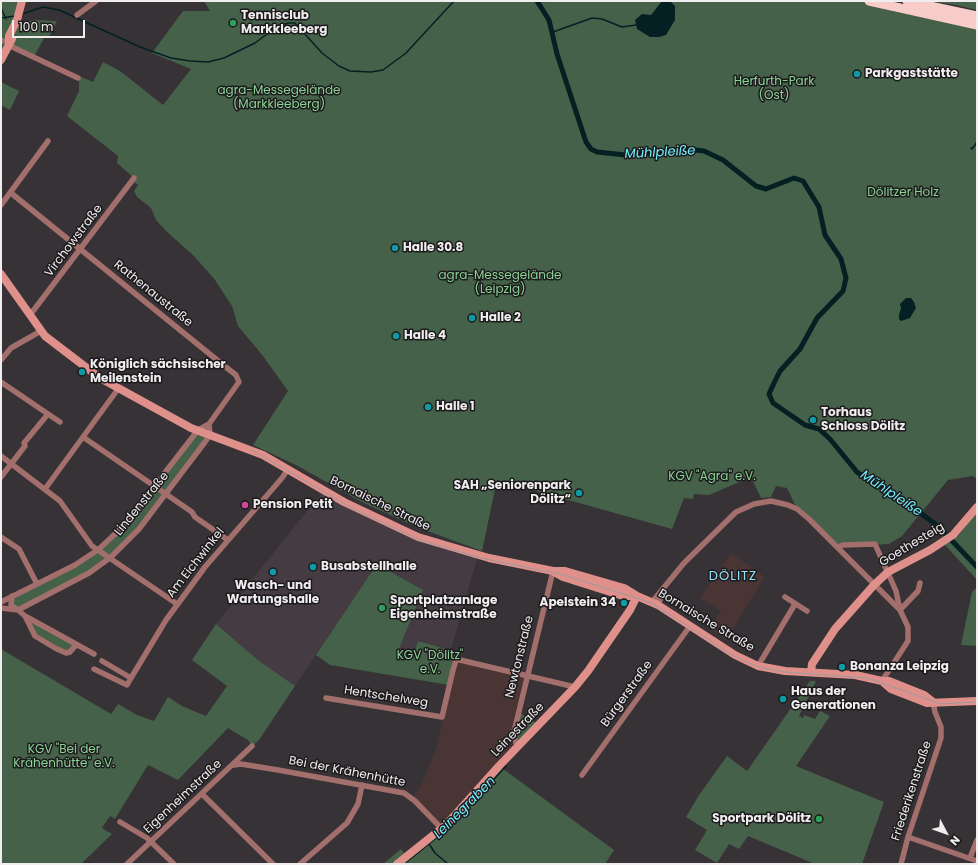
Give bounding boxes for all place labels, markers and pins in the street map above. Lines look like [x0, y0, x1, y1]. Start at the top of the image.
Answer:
place label: Tennisclub Markkleeberg [241, 9, 327, 37]
marker: Tennisclub Markkleeberg [228, 18, 238, 28]
place label: Parkgaststätte [865, 67, 958, 81]
marker: Parkgaststätte [852, 69, 862, 79]
place label: Halle 30.8 [403, 241, 463, 255]
marker: Halle 30.8 [390, 243, 400, 253]
place label: Halle 2 [480, 311, 521, 325]
marker: Halle 2 [467, 313, 477, 323]
place label: Halle 4 [404, 329, 446, 343]
marker: Halle 4 [391, 331, 401, 341]
place label: Königlich sächsischer Meilenstein [90, 358, 226, 386]
marker: Königlich sächsischer Meilenstein [77, 367, 87, 377]
place label: Halle 1 [436, 400, 474, 414]
marker: Halle 1 [423, 402, 433, 412]
place label: Torhaus Schloss Dölitz [821, 406, 905, 434]
marker: Torhaus Schloss Dölitz [808, 415, 818, 425]
place label: SAH „Seniorenpark Dölitz“ [454, 479, 571, 507]
marker: SAH „Seniorenpark Dölitz“ [574, 488, 584, 498]
place label: Pension Petit [253, 498, 333, 512]
marker: Pension Petit [240, 500, 250, 510]
place label: Busabstellhalle [321, 560, 417, 574]
marker: Busabstellhalle [308, 562, 318, 572]
marker: Wasch- und Wartungshalle [268, 567, 278, 577]
place label: Wasch- und Wartungshalle [227, 579, 319, 607]
place label: Sportplatzanlage Eigenheimstraße [390, 594, 497, 622]
place label: Apelstein 34 [540, 596, 616, 610]
marker: Apelstein 34 [619, 598, 629, 608]
marker: Sportplatzanlage Eigenheimstraße [377, 603, 387, 613]
place label: Bonanza Leipzig [850, 660, 949, 674]
marker: Bonanza Leipzig [837, 662, 847, 672]
place label: Haus der Generationen [791, 685, 876, 713]
marker: Haus der Generationen [778, 694, 788, 704]
place label: Sportpark Dölitz [712, 812, 811, 826]
marker: Sportpark Dölitz [814, 814, 824, 824]

